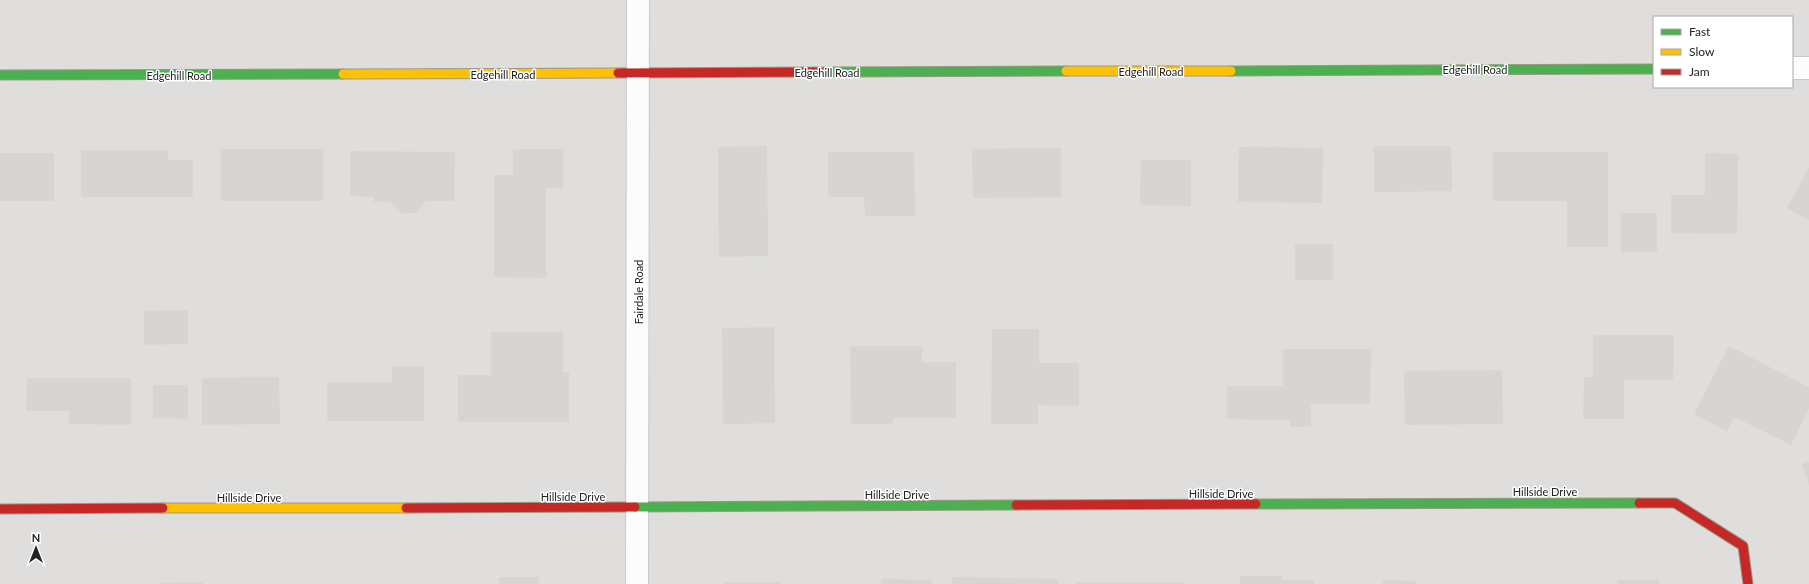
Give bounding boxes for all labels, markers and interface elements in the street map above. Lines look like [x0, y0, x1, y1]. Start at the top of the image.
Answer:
legend [1653, 16, 1793, 88]
text: Fast [1689, 24, 1711, 39]
text: Slow [1689, 44, 1715, 59]
street label: Edgehill Road [1443, 63, 1507, 76]
text: Jam [1689, 64, 1710, 79]
street label: Edgehill Road [1119, 65, 1183, 78]
street label: Edgehill Road [795, 66, 859, 79]
street label: Edgehill Road [471, 68, 535, 81]
street label: Edgehill Road [147, 69, 211, 82]
street label: Fairdale Road [632, 260, 645, 324]
street label: Hillside Drive [1513, 485, 1577, 498]
street label: Hillside Drive [1189, 487, 1253, 500]
street label: Hillside Drive [865, 488, 929, 501]
street label: Hillside Drive [541, 490, 605, 503]
street label: Hillside Drive [217, 491, 281, 504]
north arrow [16, 528, 56, 568]
text: N [32, 531, 40, 544]

